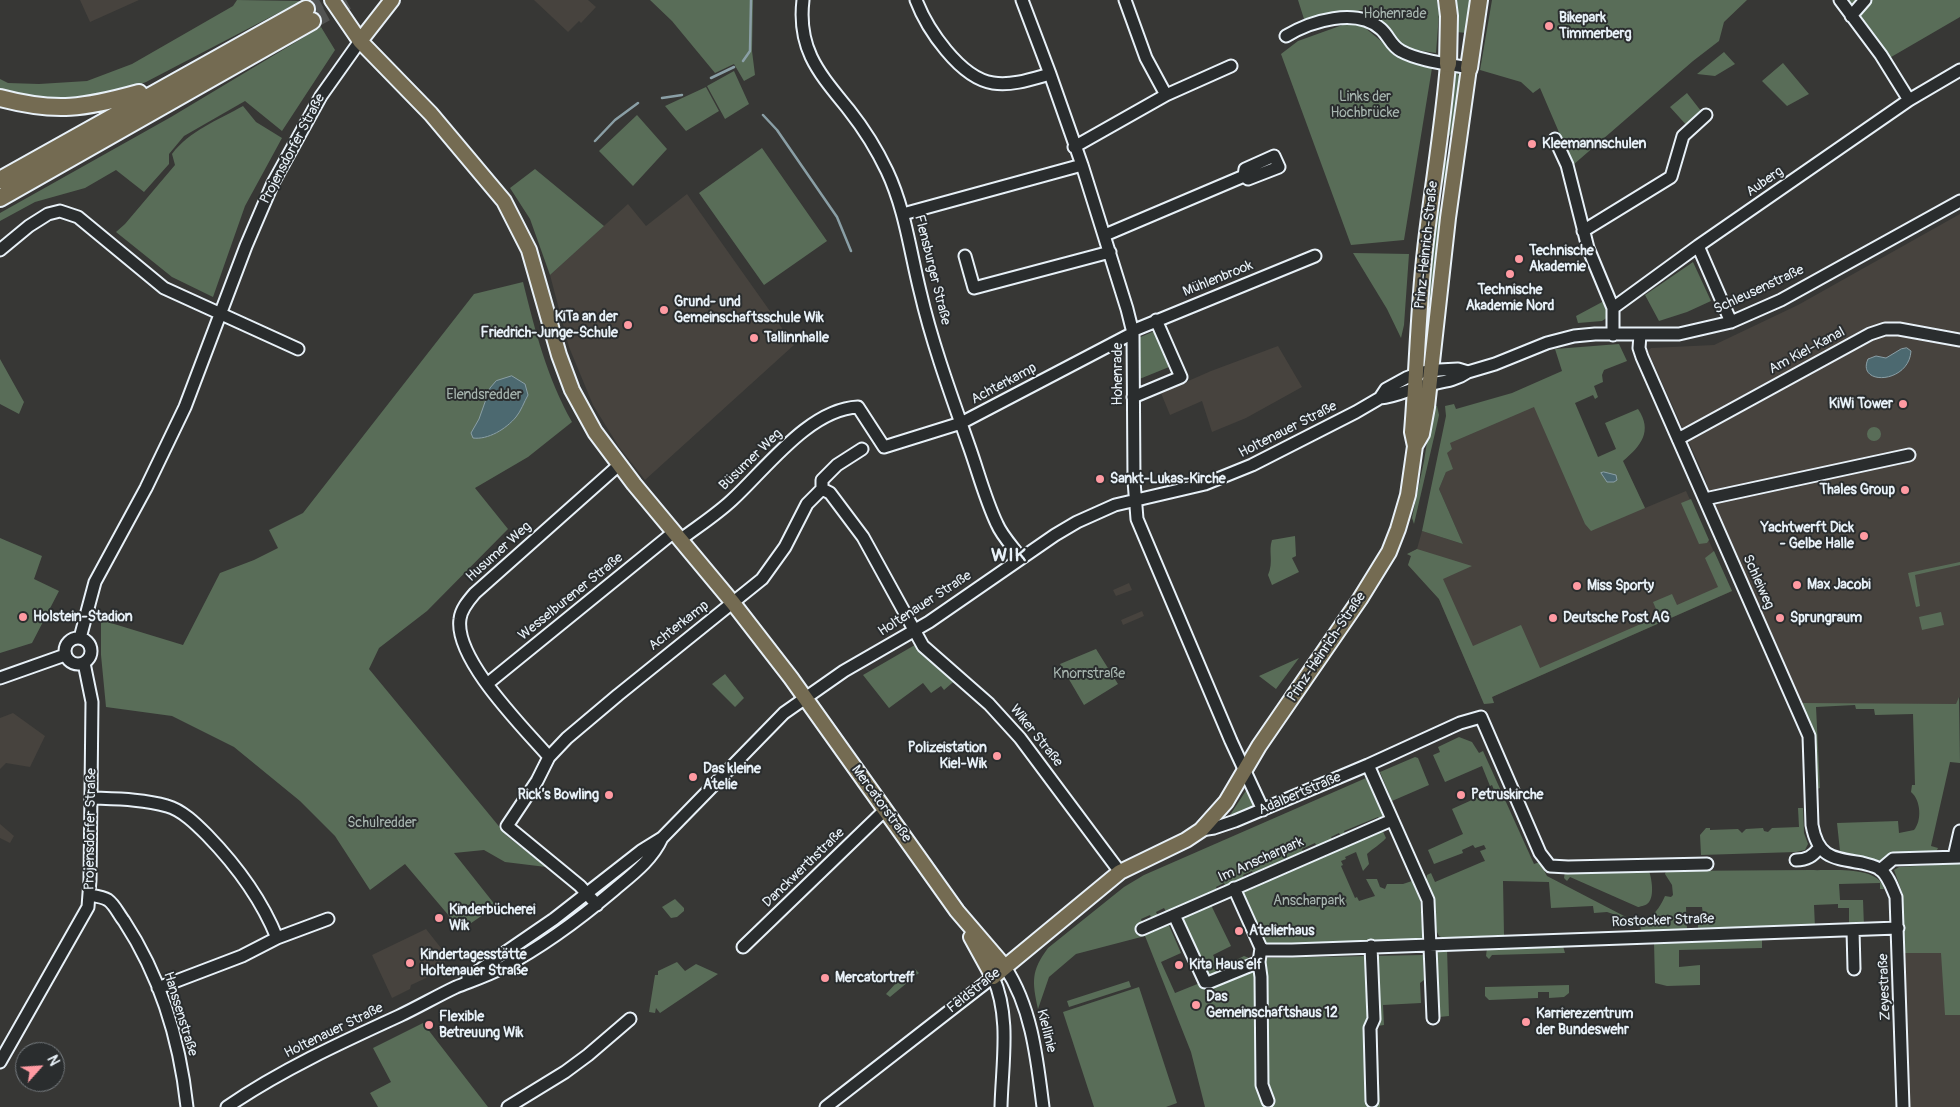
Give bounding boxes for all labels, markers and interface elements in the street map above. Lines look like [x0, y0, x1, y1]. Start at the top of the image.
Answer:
park label: Hohenrade [1364, 6, 1426, 22]
place label: Bikepark Timmerberg [1559, 10, 1632, 42]
marker: Bikepark Timmerberg [1543, 20, 1555, 32]
park label: Links der Hochbrücke [1330, 89, 1400, 121]
street label: Projensdorfer Straße [257, 91, 329, 207]
place label: Kleemannschulen [1542, 136, 1646, 152]
marker: Kleemannschulen [1526, 138, 1538, 150]
street label: Auberg [1743, 163, 1787, 201]
street label: Prinz-Heinrich-Straße [1412, 180, 1442, 310]
street label: Flensburger Straße [910, 213, 954, 327]
place label: Technische Akademie [1529, 243, 1594, 276]
marker: Technische Akademie [1513, 253, 1525, 265]
street label: Mühlenbrook [1180, 257, 1256, 301]
street label: Schleusenstraße [1711, 262, 1807, 318]
marker: Technische Akademie Nord [1504, 268, 1516, 280]
place label: Technische Akademie Nord [1466, 282, 1554, 314]
place label: Grund- und Gemeinschaftsschule Wik [674, 294, 824, 326]
marker: Grund- und Gemeinschaftsschule Wik [658, 304, 670, 316]
place label: KiTa an der Friedrich-Junge-Schule [480, 309, 618, 342]
marker: KiTa an der Friedrich-Junge-Schule [622, 319, 634, 331]
street label: Am Kiel-Kanal [1766, 324, 1848, 378]
place label: Tallinnhalle [764, 330, 829, 346]
marker: Tallinnhalle [748, 332, 760, 344]
street label: Hohenrade [1110, 343, 1126, 405]
street label: Achterkamp [968, 360, 1040, 408]
park label: Elendsredder [446, 387, 522, 403]
place label: KiWi Tower [1829, 396, 1893, 412]
street label: Holtenauer Straße [1236, 398, 1340, 462]
marker: KiWi Tower [1897, 398, 1909, 410]
street label: Büsumer Weg [716, 426, 786, 494]
place label: Sankt-Lukas-Kirche [1110, 471, 1226, 487]
marker: Sankt-Lukas-Kirche [1094, 473, 1106, 485]
place label: Thales Group [1819, 482, 1895, 498]
marker: Thales Group [1899, 484, 1911, 496]
street label: Husumer Weg [463, 518, 535, 586]
place label: Yachtwerft Dick - Gelbe Halle [1761, 520, 1854, 552]
marker: Yachtwerft Dick - Gelbe Halle [1858, 530, 1870, 542]
district label: WIK [991, 545, 1027, 567]
street label: Wesselburener Straße [515, 550, 627, 644]
street label: Schleiweg [1739, 552, 1777, 612]
street label: Holtenauer Straße [875, 568, 975, 640]
place label: Max Jacobi [1807, 577, 1871, 593]
place label: Miss Sporty [1587, 578, 1654, 594]
marker: Max Jacobi [1791, 579, 1803, 591]
marker: Miss Sporty [1571, 580, 1583, 592]
street label: Prinz-Heinrich-Straße [1284, 589, 1370, 705]
street label: Achterkamp [646, 597, 712, 655]
place label: Holstein-Stadion [33, 609, 133, 625]
place label: Deutsche Post AG [1563, 610, 1670, 626]
place label: Sprungraum [1790, 610, 1862, 626]
marker: Holstein-Stadion [17, 611, 29, 623]
marker: Deutsche Post AG [1547, 612, 1559, 624]
marker: Sprungraum [1774, 612, 1786, 624]
park label: Knorrstraße [1053, 666, 1125, 682]
street label: Wiker Straße [1006, 702, 1066, 770]
place label: Polizeistation Kiel-Wik [908, 740, 987, 772]
marker: Polizeistation Kiel-Wik [991, 750, 1003, 762]
place label: Das kleine Atelie [703, 761, 761, 794]
street label: Mercatorstraße [847, 762, 915, 846]
street label: Projensdorfer Straße [82, 768, 100, 890]
street label: Adalbertstraße [1256, 769, 1344, 819]
marker: Das kleine Atelie [687, 771, 699, 783]
place label: Rick’s Bowling [518, 787, 599, 803]
place label: Petruskirche [1471, 787, 1543, 803]
marker: Rick’s Bowling [603, 789, 615, 801]
marker: Petruskirche [1455, 789, 1467, 801]
park label: Schulredder [347, 815, 417, 831]
street label: Danckwerthstraße [760, 825, 848, 911]
street label: Im Anscharpark [1216, 834, 1306, 886]
park label: Anscharpark [1273, 893, 1345, 909]
place label: Kinderbücherei Wik [449, 902, 535, 934]
street label: Rostocker Straße [1611, 911, 1715, 931]
marker: Kinderbücherei Wik [433, 912, 445, 924]
place label: Atelierhaus [1249, 923, 1314, 939]
marker: Atelierhaus [1233, 925, 1245, 937]
place label: Kindertagesstätte Holtenauer Straße [420, 947, 528, 980]
street label: Zeyestraße [1875, 953, 1895, 1021]
marker: Kindertagesstätte Holtenauer Straße [404, 957, 416, 969]
place label: Kita Haus elf [1189, 957, 1262, 973]
marker: Kita Haus elf [1173, 959, 1185, 971]
street label: Feldstraße [944, 965, 1004, 1017]
street label: Hanssenstraße [159, 970, 201, 1058]
place label: Mercatortreff [835, 970, 915, 986]
marker: Mercatortreff [819, 972, 831, 984]
place label: Das Gemeinschaftshaus 12 [1206, 989, 1338, 1022]
marker: Das Gemeinschaftshaus 12 [1190, 999, 1202, 1011]
street label: Holtenauer Straße [282, 1000, 386, 1062]
place label: Karrierezentrum der Bundeswehr [1536, 1006, 1633, 1038]
street label: Kiellinie [1033, 1008, 1059, 1054]
place label: Flexible Betreuung Wik [439, 1009, 523, 1042]
marker: Karrierezentrum der Bundeswehr [1520, 1016, 1532, 1028]
marker: Flexible Betreuung Wik [423, 1019, 435, 1031]
north arrow [15, 1042, 65, 1092]
text: N [43, 1053, 63, 1069]

